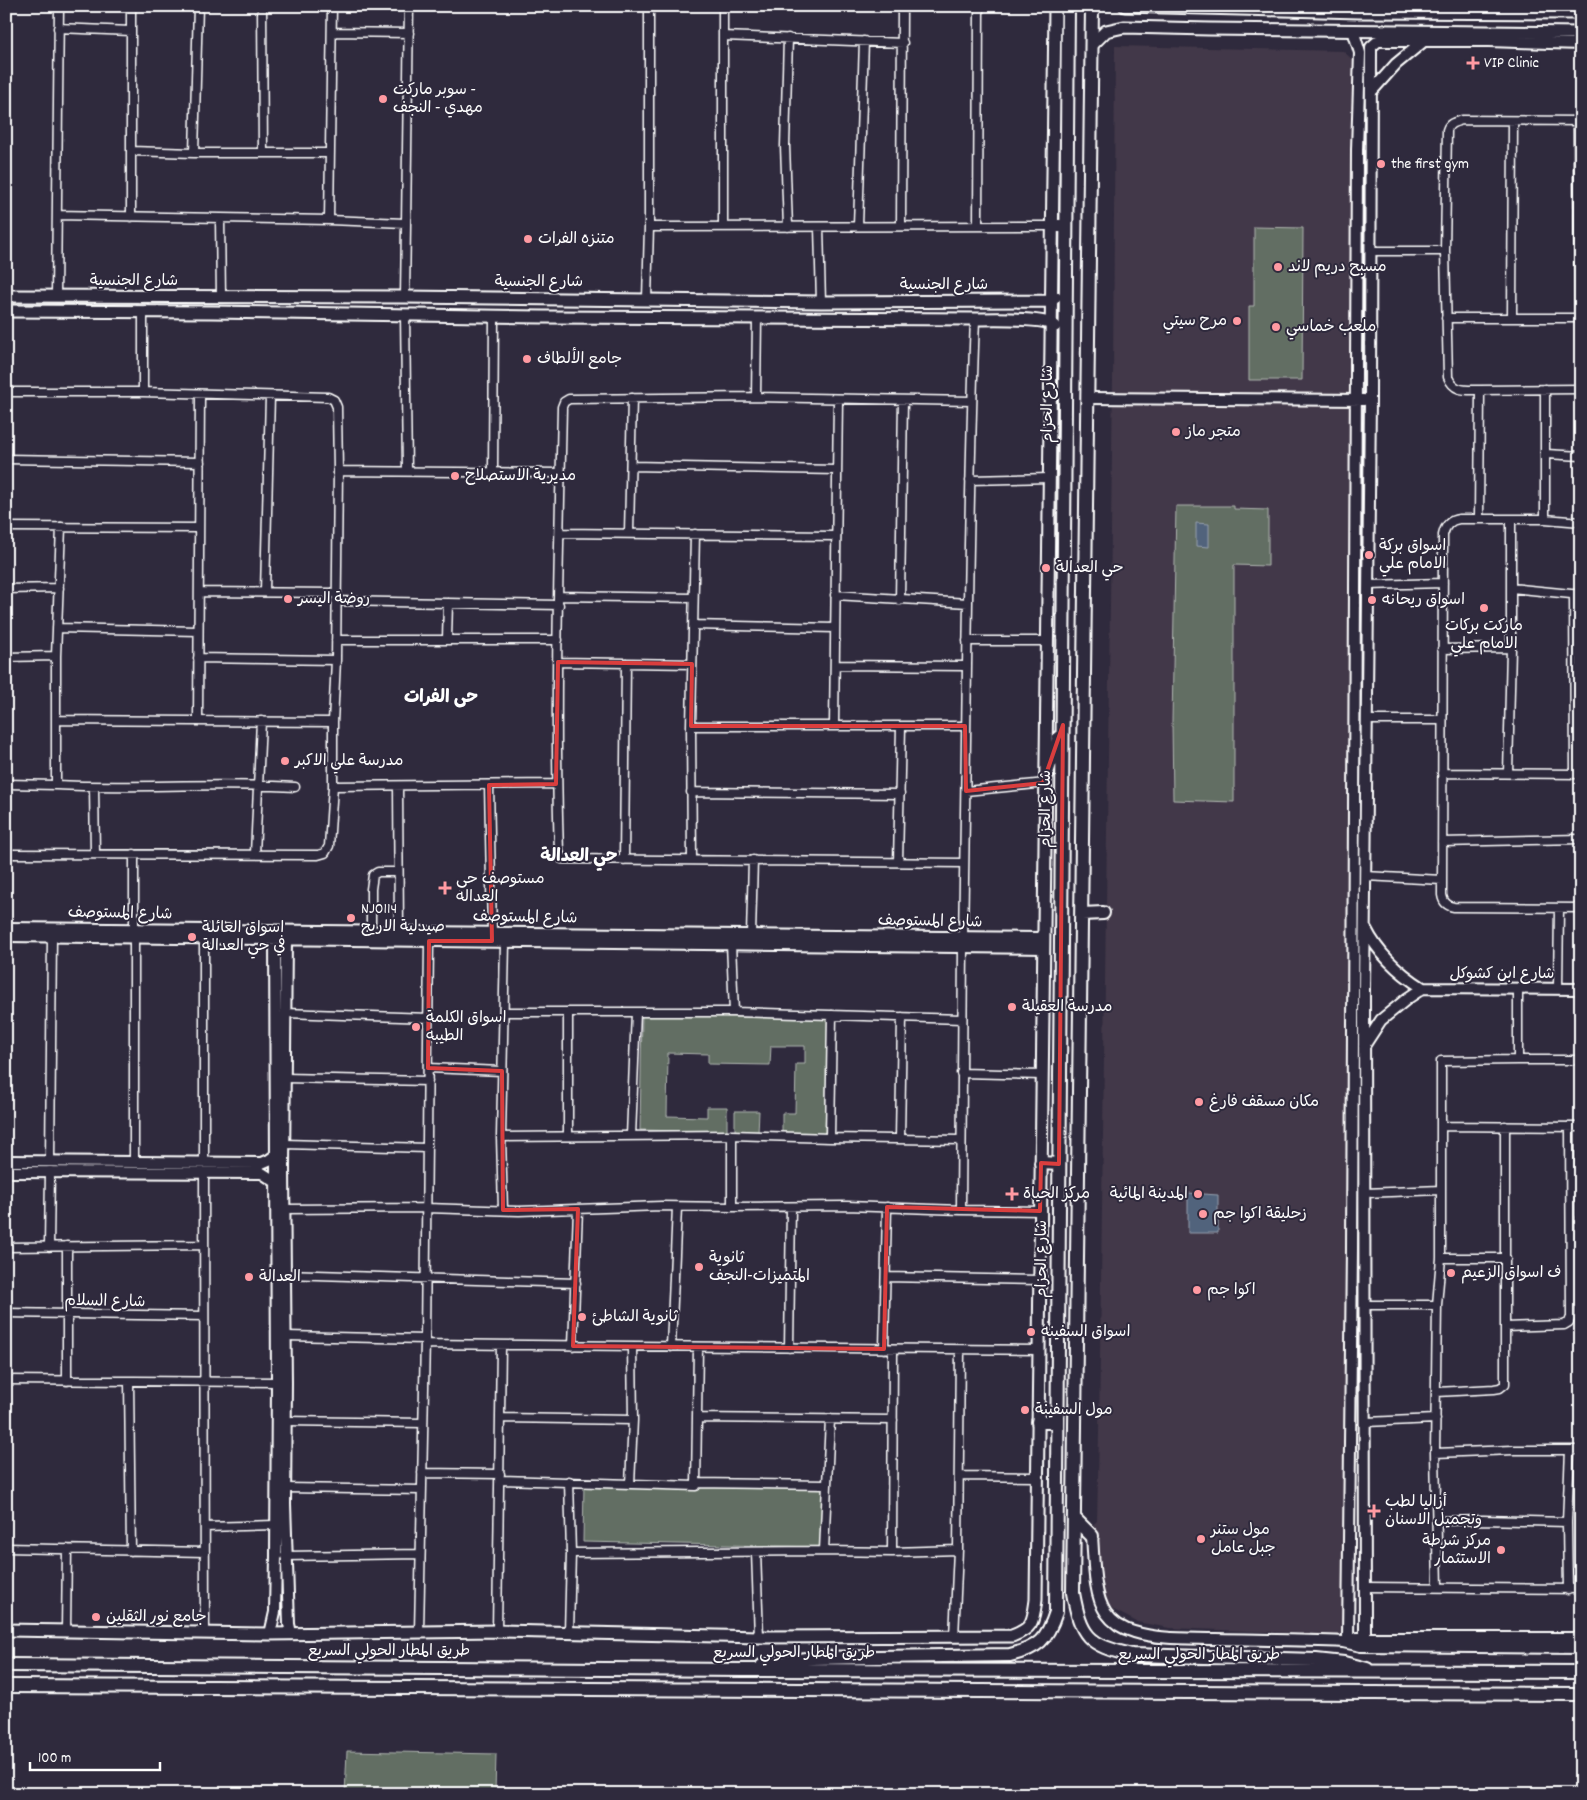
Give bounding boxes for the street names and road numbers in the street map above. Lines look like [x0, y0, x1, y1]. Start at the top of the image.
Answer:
street label: شارع الجنسية [90, 270, 178, 293]
street label: شارع الجنسية [495, 271, 583, 294]
street label: شارع الجنسية [900, 274, 988, 297]
street label: شارع الحزام [1037, 365, 1060, 443]
street label: شارع الحزام [1035, 770, 1058, 848]
street label: شارع المستوصف [67, 902, 173, 926]
street label: شارع المستوصف [472, 906, 578, 930]
street label: شارع المستوصف [877, 910, 983, 934]
street label: شارع ابن كشوكل [1449, 963, 1555, 986]
street label: شارع الحزام [1031, 1220, 1054, 1298]
street label: شارع السلام [64, 1290, 146, 1314]
street label: طريق المطار الحولي السريع [308, 1640, 470, 1664]
street label: طريق المطار الحولي السريع [713, 1642, 875, 1666]
street label: طريق المطار الحولي السريع [1118, 1644, 1280, 1668]

